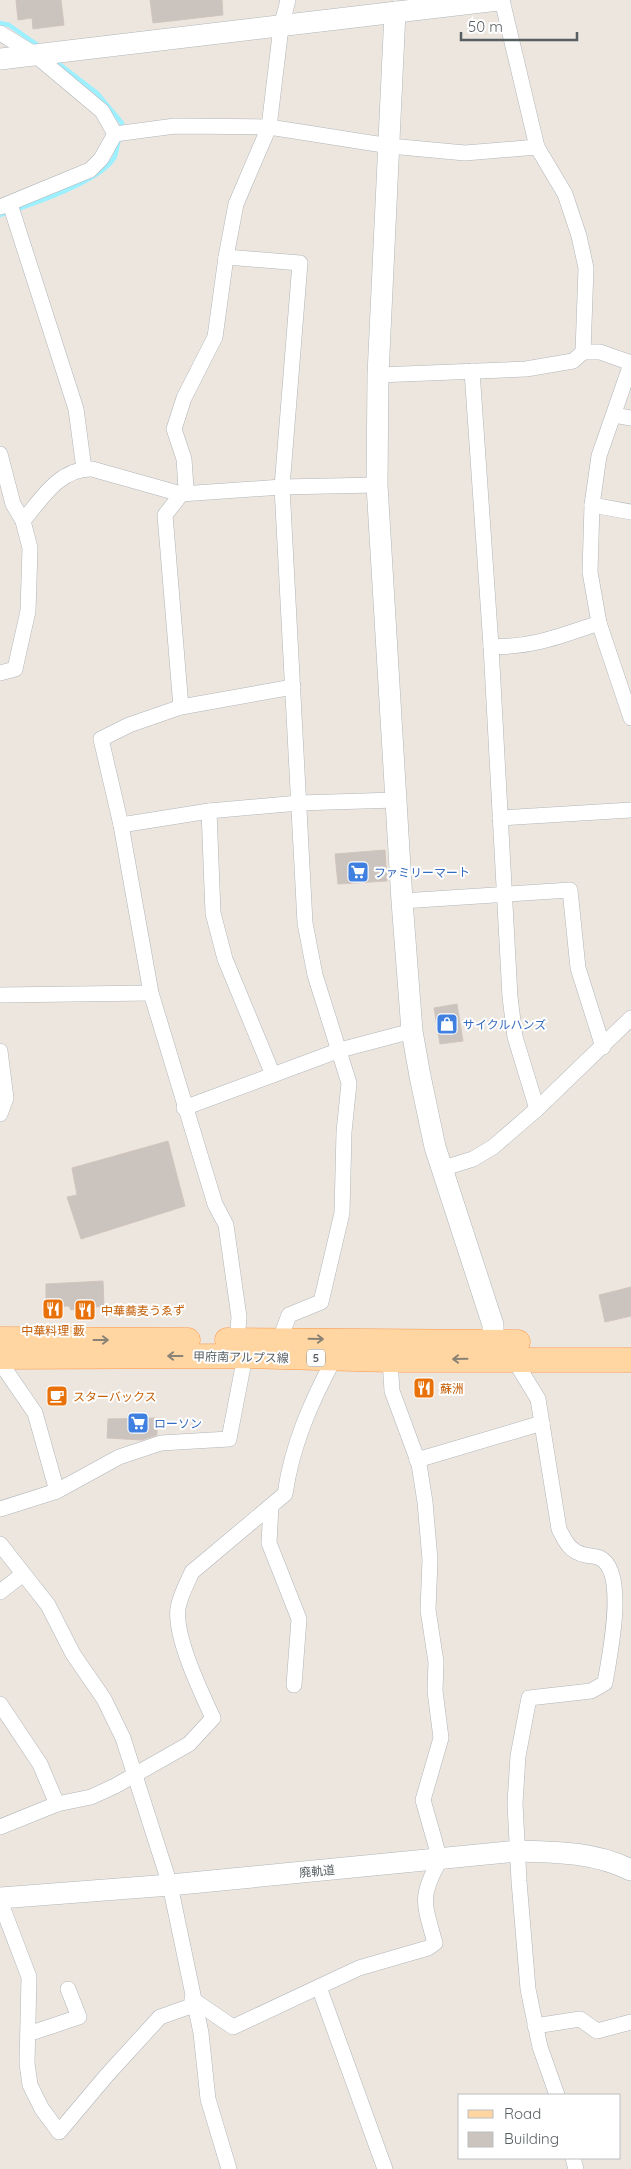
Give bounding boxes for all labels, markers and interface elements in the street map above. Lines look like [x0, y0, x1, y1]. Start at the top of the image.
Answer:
scale bar [461, 10, 577, 42]
text: 50 m [468, 17, 503, 36]
supermarket icon: ファミリーマート [346, 860, 370, 884]
place label: ファミリーマート [374, 865, 470, 880]
shop icon: サイクルハンズ [435, 1012, 459, 1036]
place label: サイクルハンズ [463, 1017, 546, 1032]
restaurant icon: 中華料理 藪 [41, 1297, 65, 1321]
restaurant icon: 中華蕎麦うゑず [73, 1298, 97, 1322]
place label: 中華蕎麦うゑず [101, 1303, 185, 1318]
place label: 中華料理 藪 [21, 1323, 85, 1338]
one-way arrow [308, 1334, 324, 1344]
one-way arrow [92, 1335, 109, 1345]
street label: 甲府南アルプス線 [193, 1349, 289, 1365]
road number: 5 [307, 1350, 325, 1366]
one-way arrow [167, 1351, 184, 1361]
one-way arrow [452, 1354, 468, 1363]
restaurant icon: 蘇洲 [412, 1376, 436, 1400]
place label: 蘇洲 [440, 1381, 464, 1396]
cafe icon: スターバックス [45, 1384, 69, 1408]
place label: スターバックス [73, 1389, 157, 1404]
supermarket icon: ローソン [126, 1411, 150, 1435]
place label: ローソン [154, 1416, 202, 1431]
street label: 廃軌道 [298, 1862, 336, 1880]
legend [458, 2094, 621, 2159]
text: Road [504, 2104, 541, 2123]
text: Building [504, 2129, 559, 2148]

